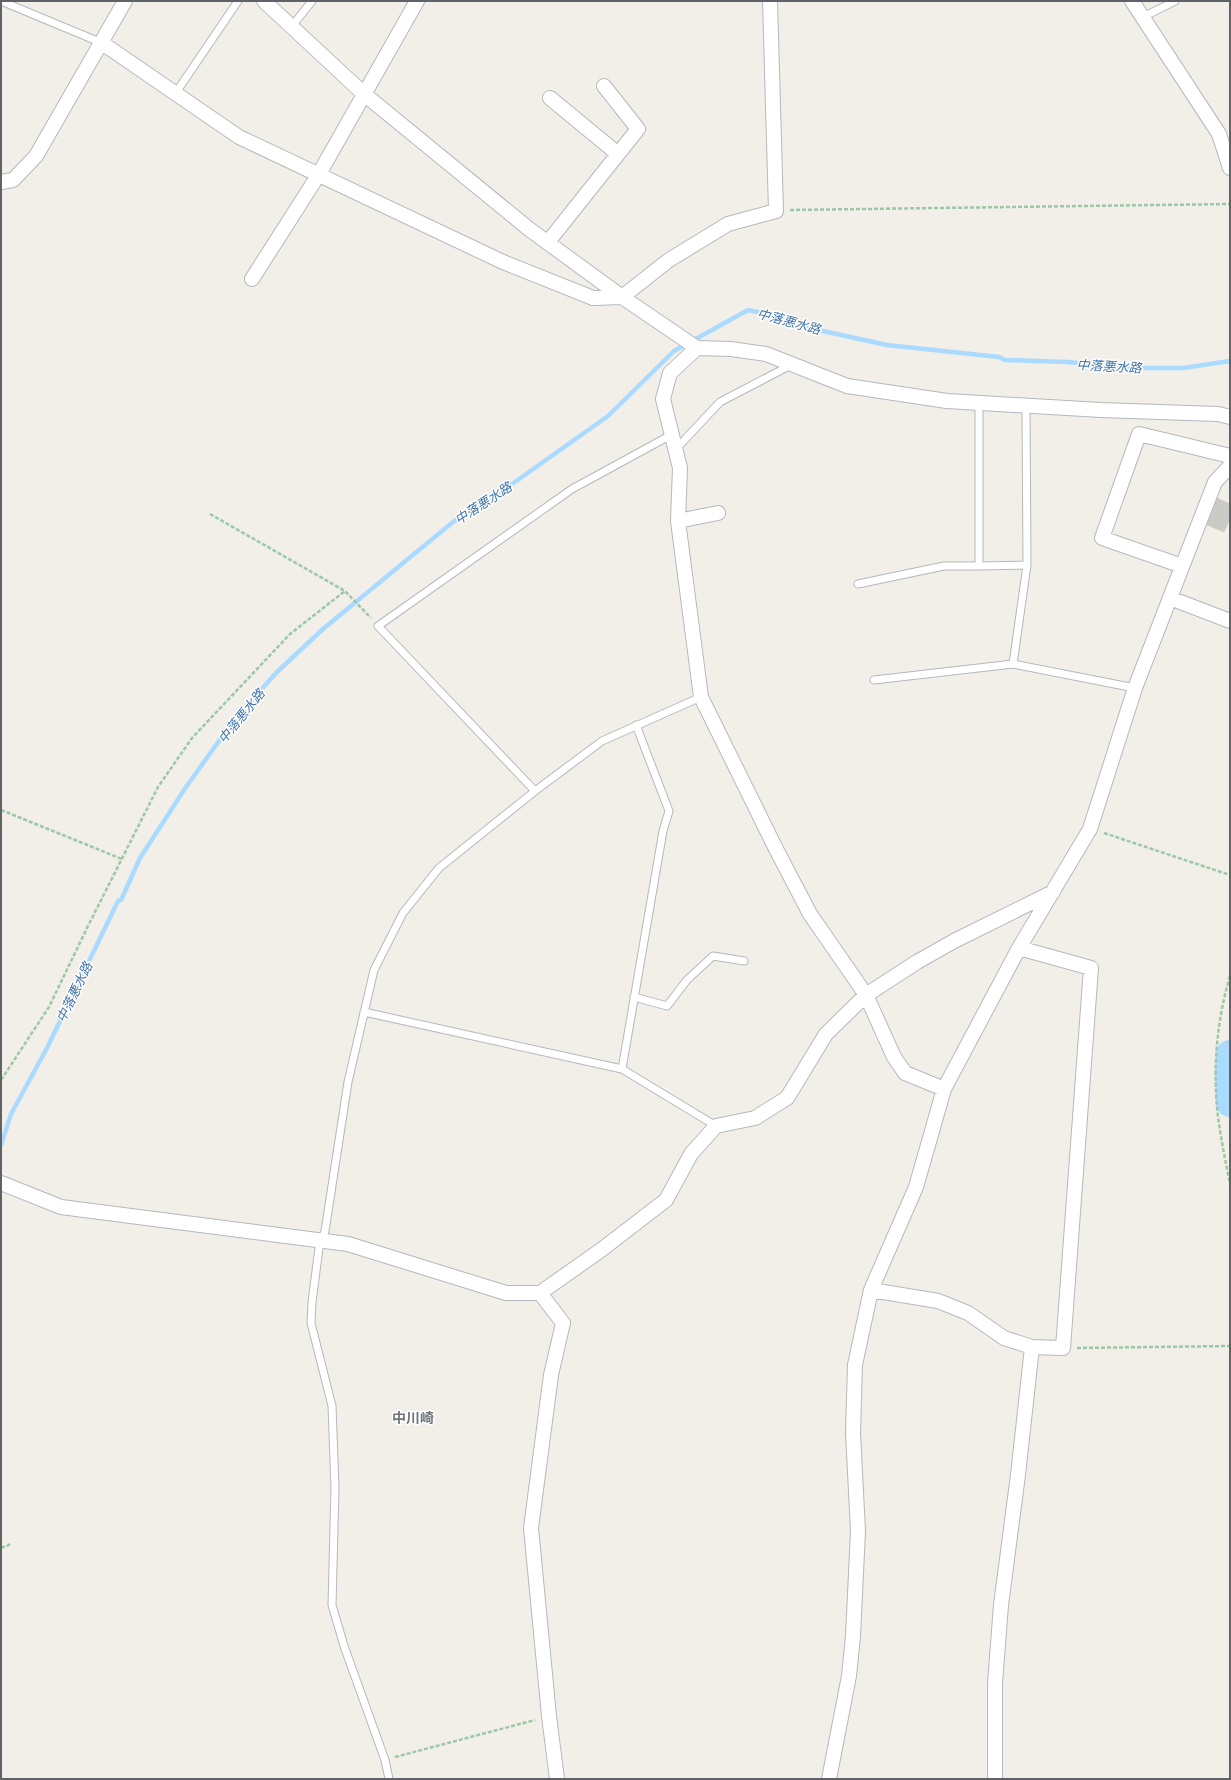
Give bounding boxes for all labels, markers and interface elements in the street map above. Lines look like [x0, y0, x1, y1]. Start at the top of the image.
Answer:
water label: 中落悪水路 [756, 305, 823, 337]
water label: 中落悪水路 [1076, 356, 1143, 376]
water label: 中落悪水路 [451, 478, 515, 527]
water label: 中落悪水路 [214, 685, 268, 746]
water label: 中落悪水路 [53, 958, 96, 1025]
district label: 中川崎 [392, 1409, 434, 1426]

